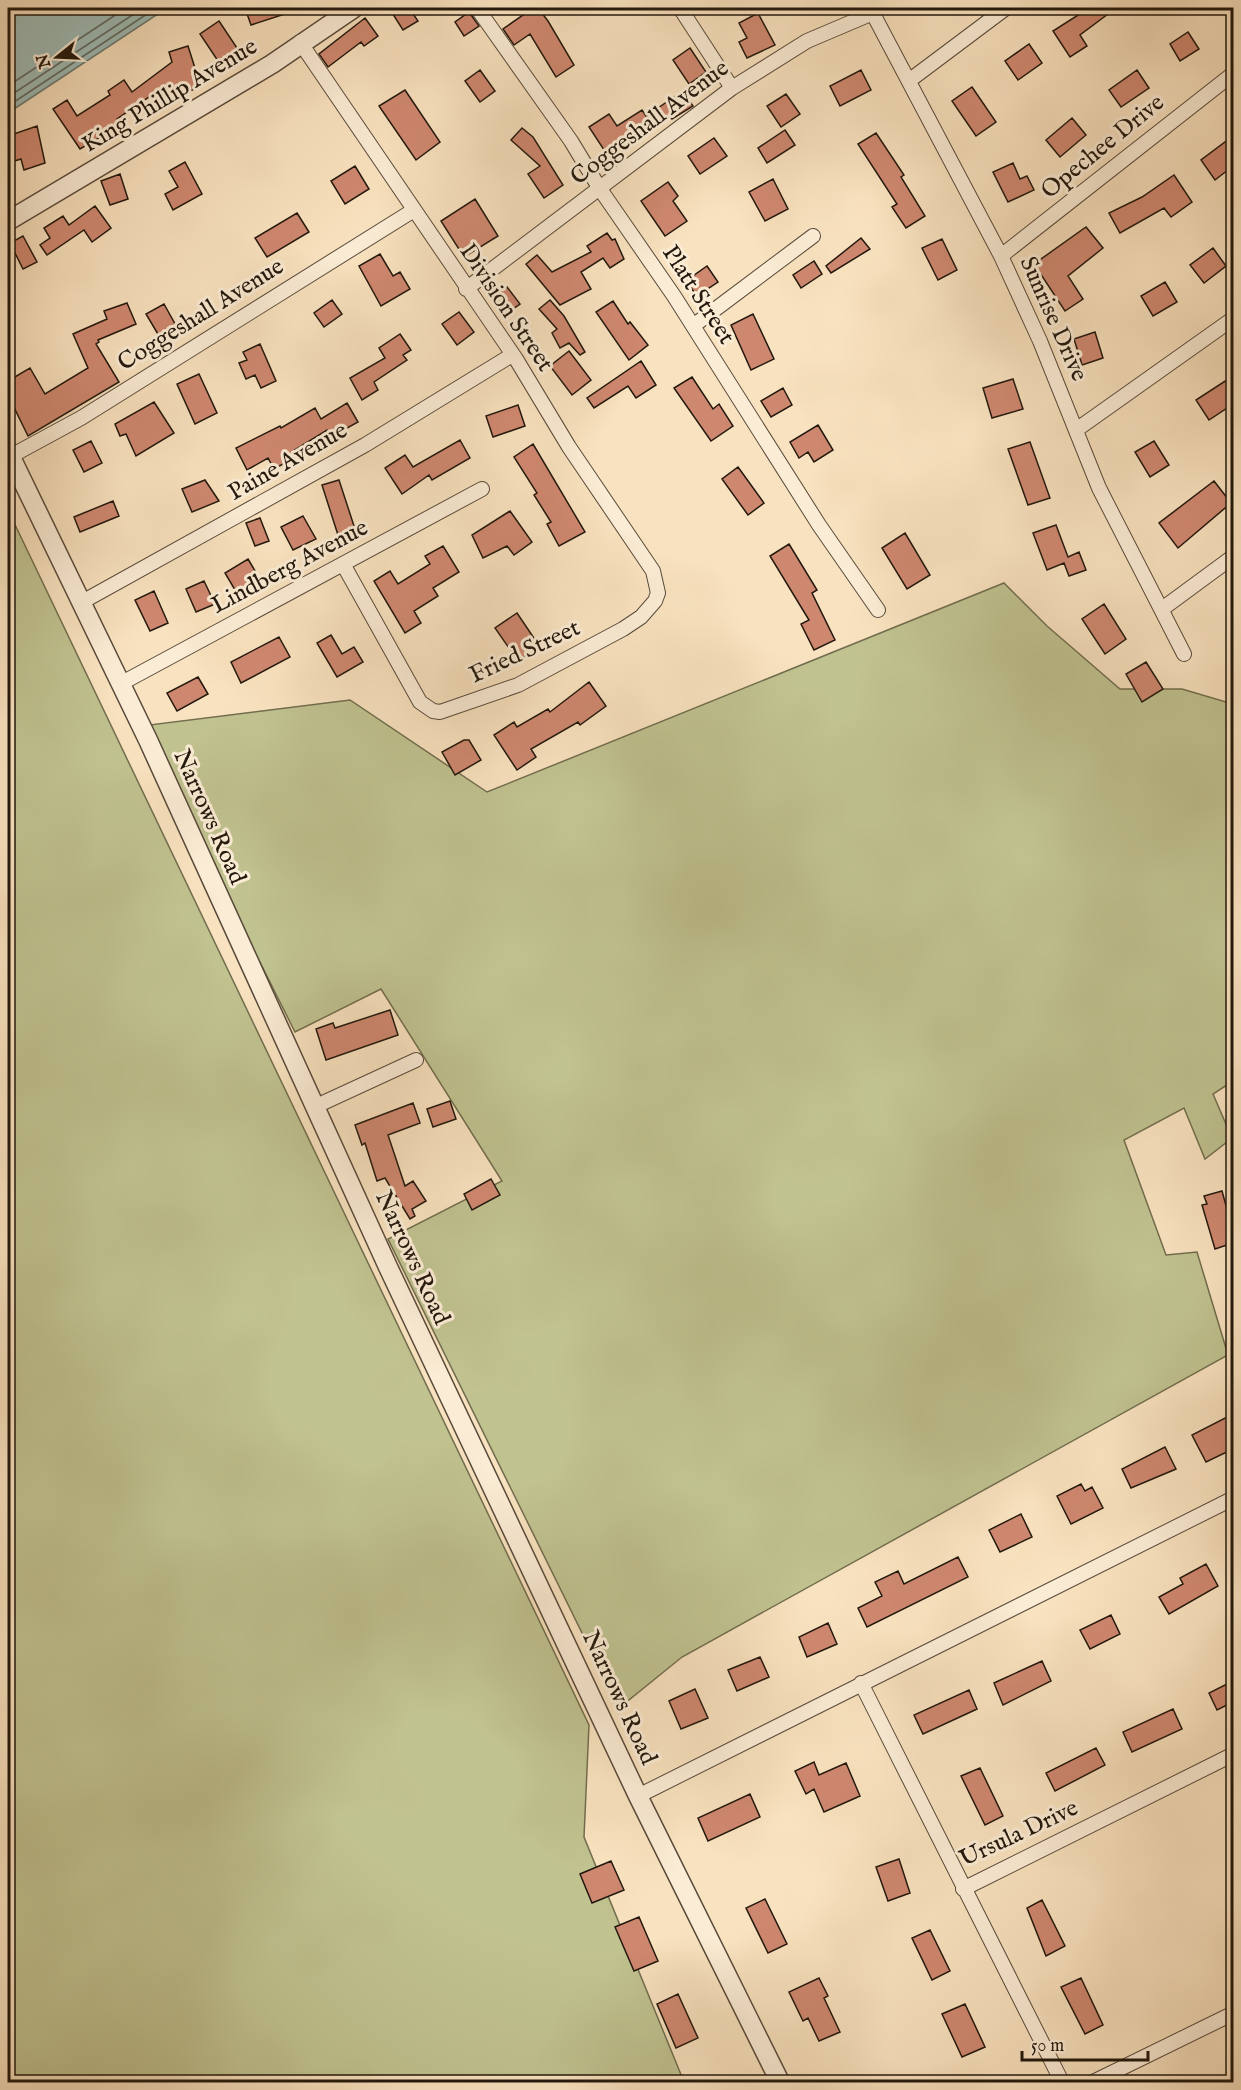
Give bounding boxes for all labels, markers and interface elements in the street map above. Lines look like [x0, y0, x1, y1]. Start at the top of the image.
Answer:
north arrow [27, 27, 87, 87]
street label: King Phillip Avenue [77, 31, 263, 161]
text: N [33, 51, 57, 72]
street label: Coggeshall Avenue [565, 53, 735, 193]
street label: Opechee Drive [1035, 88, 1171, 206]
street label: Division Street [452, 238, 560, 378]
street label: Platt Street [654, 240, 742, 350]
street label: Coggeshall Avenue [112, 251, 290, 379]
street label: Sunrise Drive [1012, 252, 1094, 386]
street label: Paine Avenue [223, 415, 353, 509]
street label: Lindberg Avenue [206, 513, 374, 621]
street label: Fried Street [465, 613, 585, 691]
street label: Narrows Road [165, 745, 253, 889]
street label: Narrows Road [367, 1186, 457, 1330]
street label: Narrows Road [574, 1626, 664, 1770]
street label: Ursula Drive [955, 1793, 1083, 1875]
scale bar [1022, 2024, 1148, 2062]
text: 50 m [1031, 2035, 1064, 2058]

